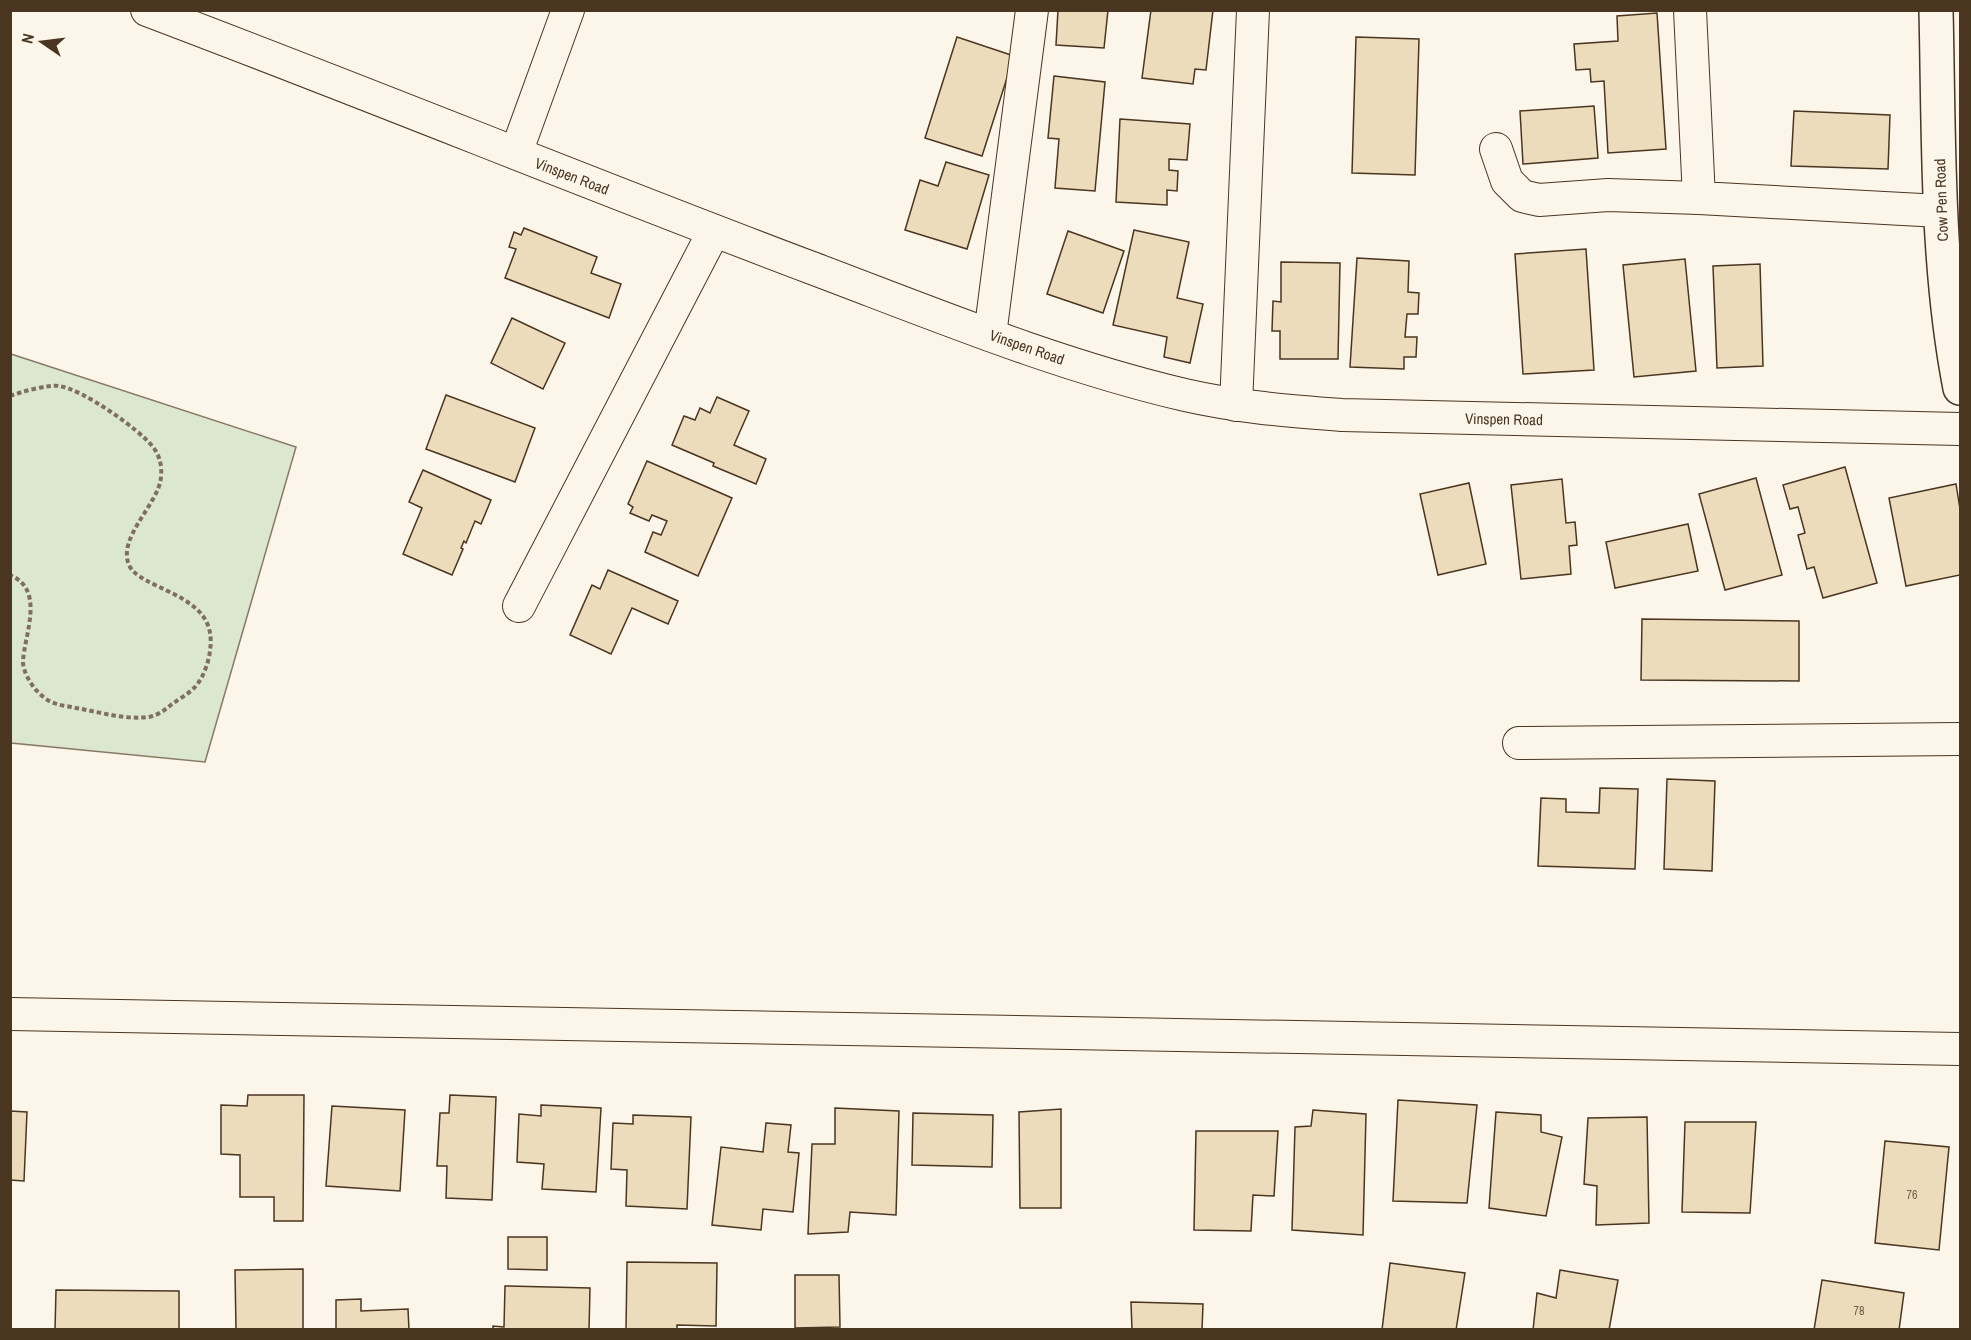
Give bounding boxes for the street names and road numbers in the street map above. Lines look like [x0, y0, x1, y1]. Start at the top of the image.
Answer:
street label: Vinspen Road [532, 152, 612, 200]
street label: Cow Pen Road [1929, 158, 1953, 242]
street label: Vinspen Road [987, 324, 1067, 370]
street label: Vinspen Road [1465, 408, 1543, 430]

